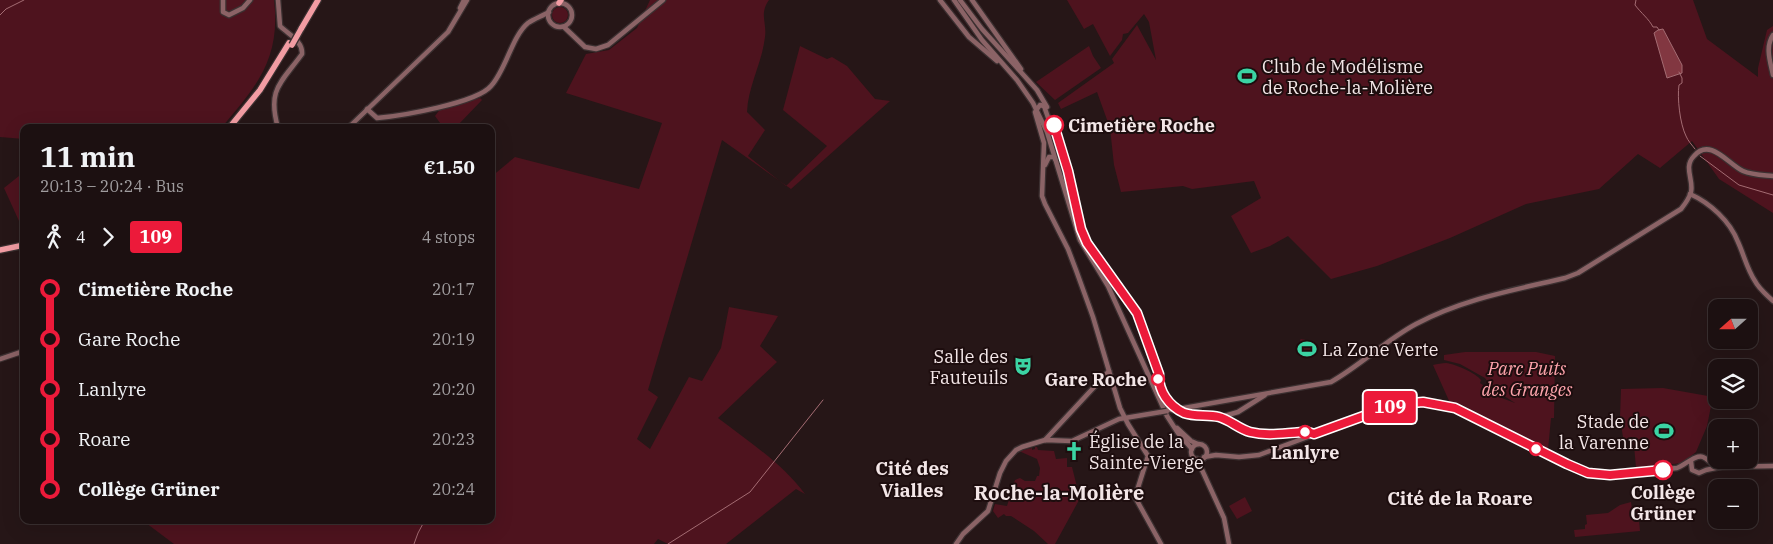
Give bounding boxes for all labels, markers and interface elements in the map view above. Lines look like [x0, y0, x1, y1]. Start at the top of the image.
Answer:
place label: Club de Modélisme de Roche-la-Molière [1262, 55, 1433, 99]
sports icon: Club de Modélisme de Roche-la-Molière [1236, 65, 1258, 87]
place label: Cimetière Roche [1068, 114, 1215, 137]
marker: Cimetière Roche [1044, 115, 1064, 135]
text: 11 min [40, 138, 135, 175]
text: €1.50 [424, 155, 475, 179]
text: 20:13 – 20:24 · Bus [40, 176, 184, 196]
icon: walk [40, 223, 68, 251]
icon: forward [94, 223, 122, 251]
text: 109 [140, 225, 172, 248]
text: 4 [76, 227, 86, 247]
text: 4 stops [422, 227, 475, 247]
text: Cimetière Roche [78, 277, 233, 301]
text: 20:17 [432, 279, 475, 299]
north arrow [1708, 299, 1758, 349]
map controls [1708, 299, 1758, 529]
text: Gare Roche [78, 327, 181, 351]
text: 20:19 [432, 329, 475, 349]
sports icon: La Zone Verte [1296, 338, 1318, 360]
place label: La Zone Verte [1322, 338, 1438, 361]
place label: Salle des Fauteuils [930, 345, 1008, 389]
theatre icon: Salle des Fauteuils [1012, 355, 1034, 377]
park label: Parc Puits des Granges [1482, 357, 1573, 401]
button: layers [1708, 359, 1758, 409]
place label: Gare Roche [1044, 368, 1147, 391]
marker: Gare Roche [1151, 372, 1165, 386]
text: Lanlyre [78, 377, 146, 401]
text: 20:20 [432, 379, 475, 399]
line badge: 109 [1361, 391, 1419, 423]
text: 109 [1374, 395, 1406, 418]
place label: Stade de la Varenne [1559, 410, 1649, 454]
button: + [1708, 419, 1758, 469]
sports icon: Stade de la Varenne [1653, 420, 1675, 442]
marker: Lanlyre [1298, 425, 1312, 439]
text: Roare [78, 427, 130, 451]
text: 20:23 [432, 429, 475, 449]
place label: Église de la Sainte-Vierge [1089, 430, 1204, 474]
church icon: Église de la Sainte-Vierge [1063, 440, 1085, 462]
place label: Lanlyre [1271, 441, 1339, 464]
unlabelled marker [1529, 442, 1543, 456]
district label: Cité des Vialles [875, 456, 949, 502]
marker: Collège Grüner [1653, 460, 1673, 480]
text: Collège Grüner [78, 477, 220, 501]
text: 20:24 [432, 479, 475, 499]
district label: Roche-la-Molière [974, 479, 1144, 506]
button: − [1708, 479, 1758, 529]
place label: Collège Grüner [1630, 481, 1696, 525]
district label: Cité de la Roare [1387, 486, 1533, 510]

